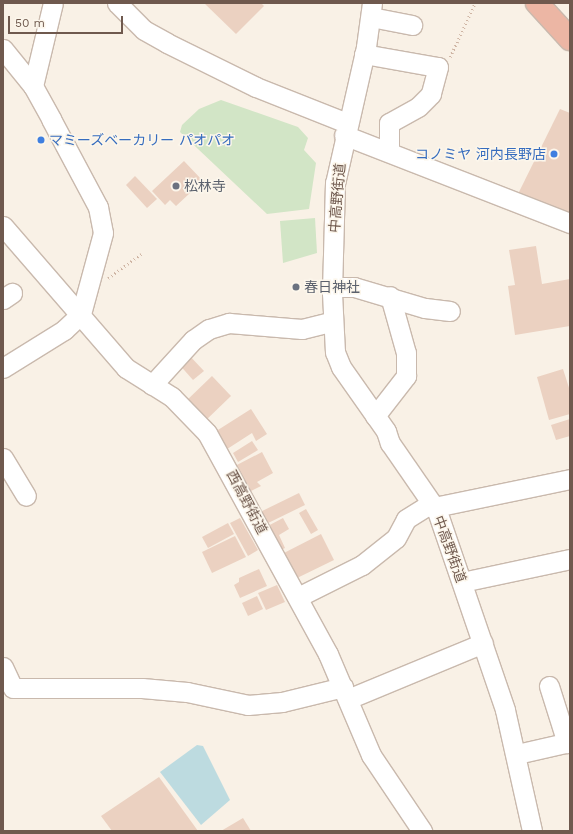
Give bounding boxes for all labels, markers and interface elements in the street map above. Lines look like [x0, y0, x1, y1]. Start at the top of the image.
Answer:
scale bar [10, 8, 125, 34]
text: 50 m [15, 16, 45, 30]
place label: マミーズベーカリー パオパオ [49, 132, 236, 148]
marker: マミーズベーカリー パオパオ [36, 135, 46, 145]
place label: コノミヤ 河内長野店 [415, 146, 546, 162]
marker: コノミヤ 河内長野店 [549, 149, 559, 159]
street label: 中高野街道 [326, 162, 348, 234]
place label: 松林寺 [184, 178, 226, 194]
marker: 松林寺 [171, 181, 181, 191]
place label: 春日神社 [304, 279, 360, 295]
marker: 春日神社 [291, 282, 301, 292]
street label: 西高野街道 [223, 467, 271, 537]
street label: 中高野街道 [430, 513, 470, 585]

